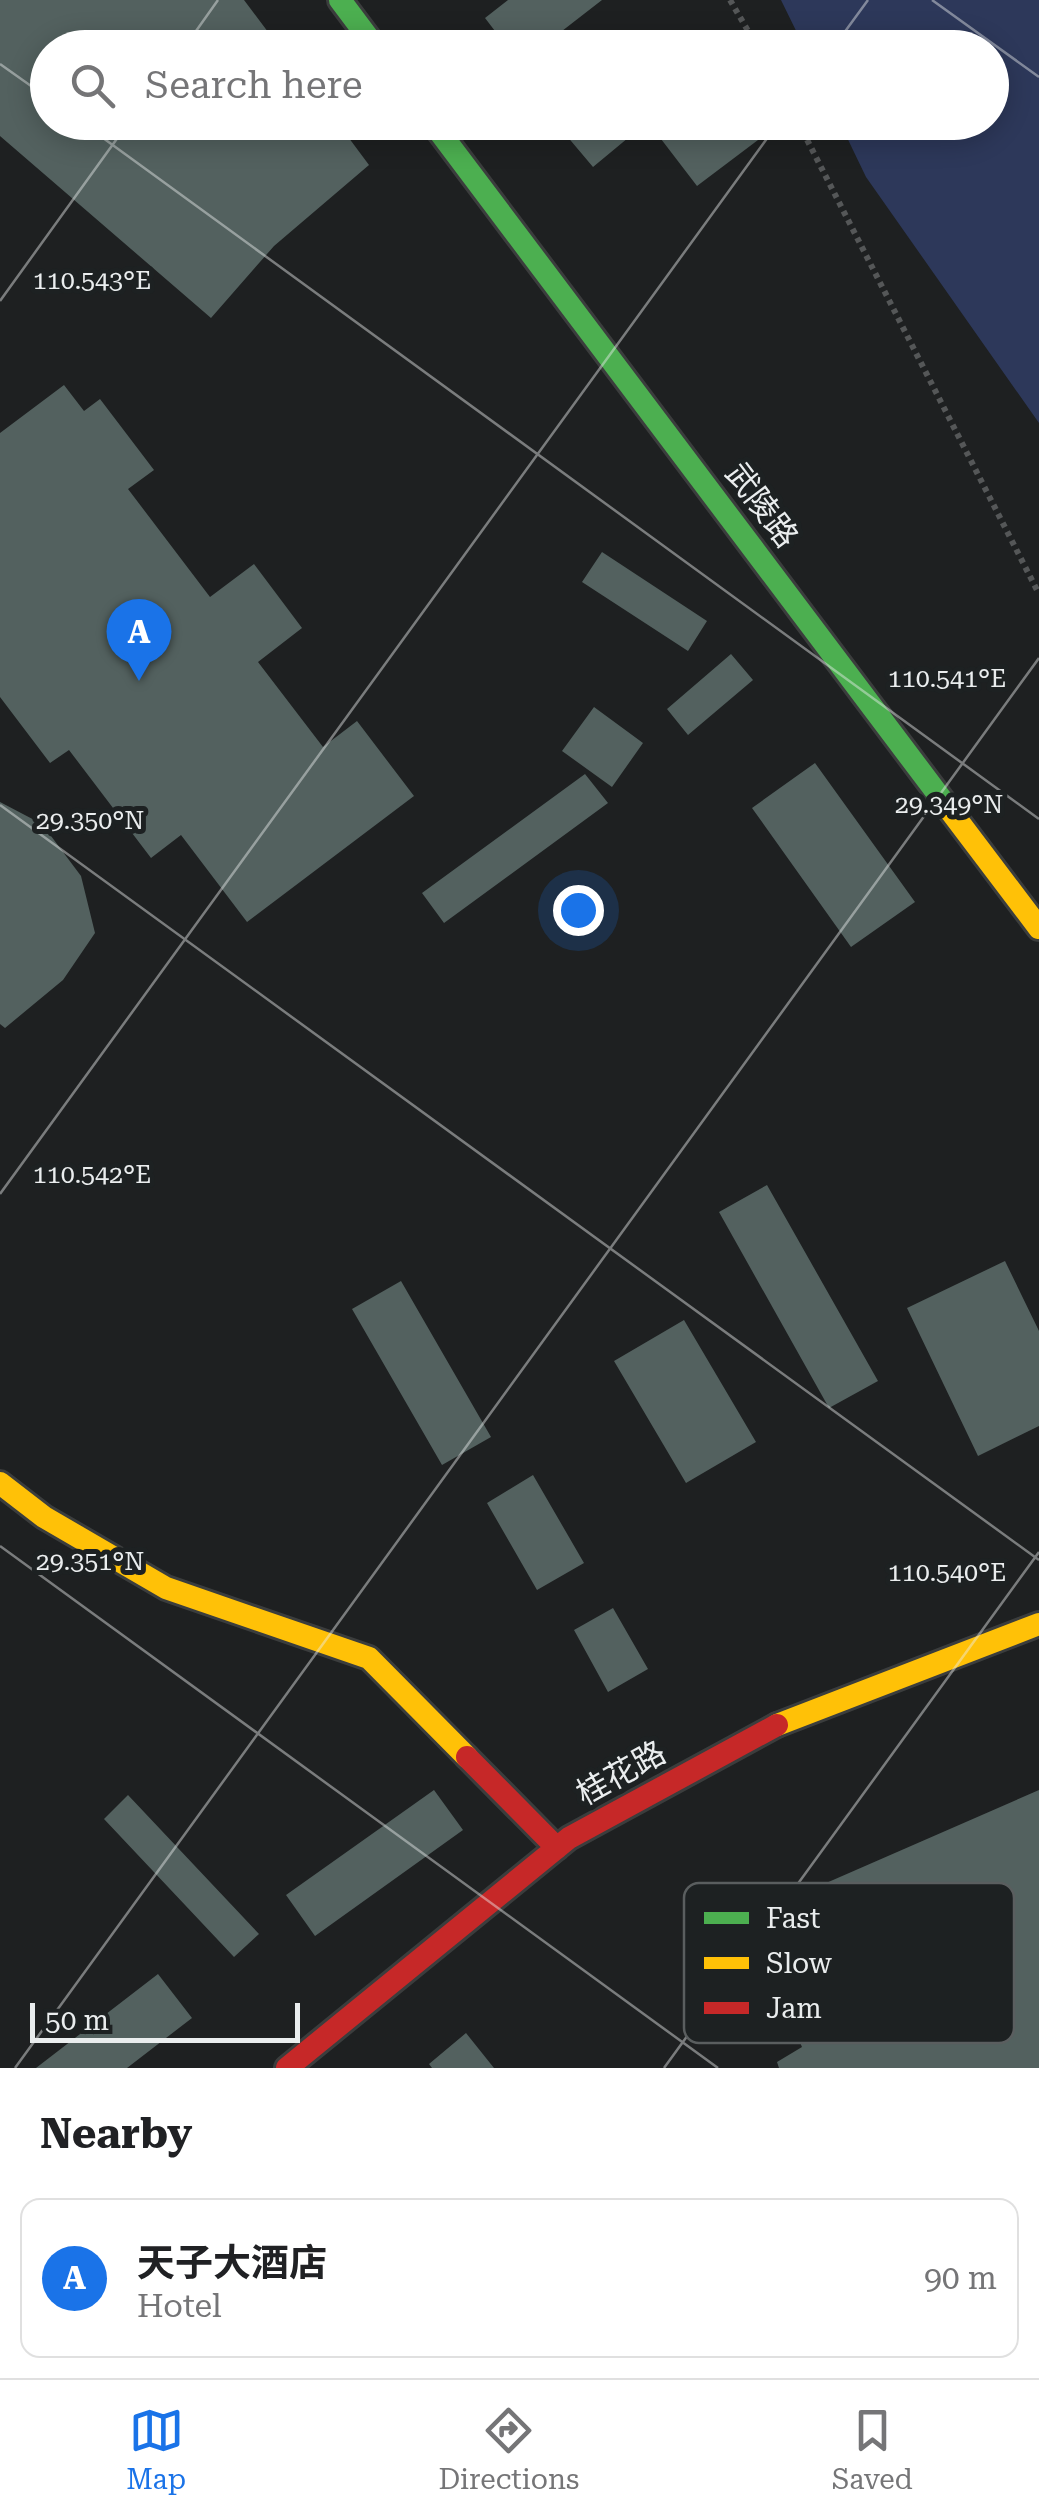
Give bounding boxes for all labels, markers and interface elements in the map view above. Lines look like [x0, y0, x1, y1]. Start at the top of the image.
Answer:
search box [30, 30, 1009, 140]
icon: search [65, 58, 120, 113]
text: Search here [145, 63, 363, 107]
text: 110.543°E [33, 266, 151, 295]
street label: 武陵路 [718, 455, 806, 555]
pin: A [106, 598, 172, 681]
text: 110.541°E [888, 664, 1006, 693]
text: 29.349°N [895, 790, 1003, 819]
text: 29.350°N [36, 806, 144, 835]
your location [553, 885, 604, 936]
text: 110.542°E [33, 1160, 151, 1189]
text: 29.351°N [36, 1547, 144, 1576]
text: 110.540°E [888, 1558, 1006, 1587]
street label: 桂花路 [570, 1733, 672, 1813]
legend [684, 1883, 1014, 2043]
text: Fast [766, 1902, 820, 1935]
text: Slow [766, 1947, 833, 1980]
text: Jam [766, 1992, 822, 2025]
scale bar [30, 1998, 300, 2042]
text: 50 m [45, 2004, 109, 2037]
text: Nearby [40, 2109, 192, 2158]
text: 天子大酒店 [137, 2241, 327, 2285]
text: A [63, 2259, 86, 2297]
text: 90 m [924, 2259, 997, 2297]
text: Hotel [137, 2287, 222, 2325]
tab: Map [126, 2403, 186, 2496]
tab: Directions [438, 2403, 579, 2496]
tab: Saved [832, 2403, 913, 2496]

